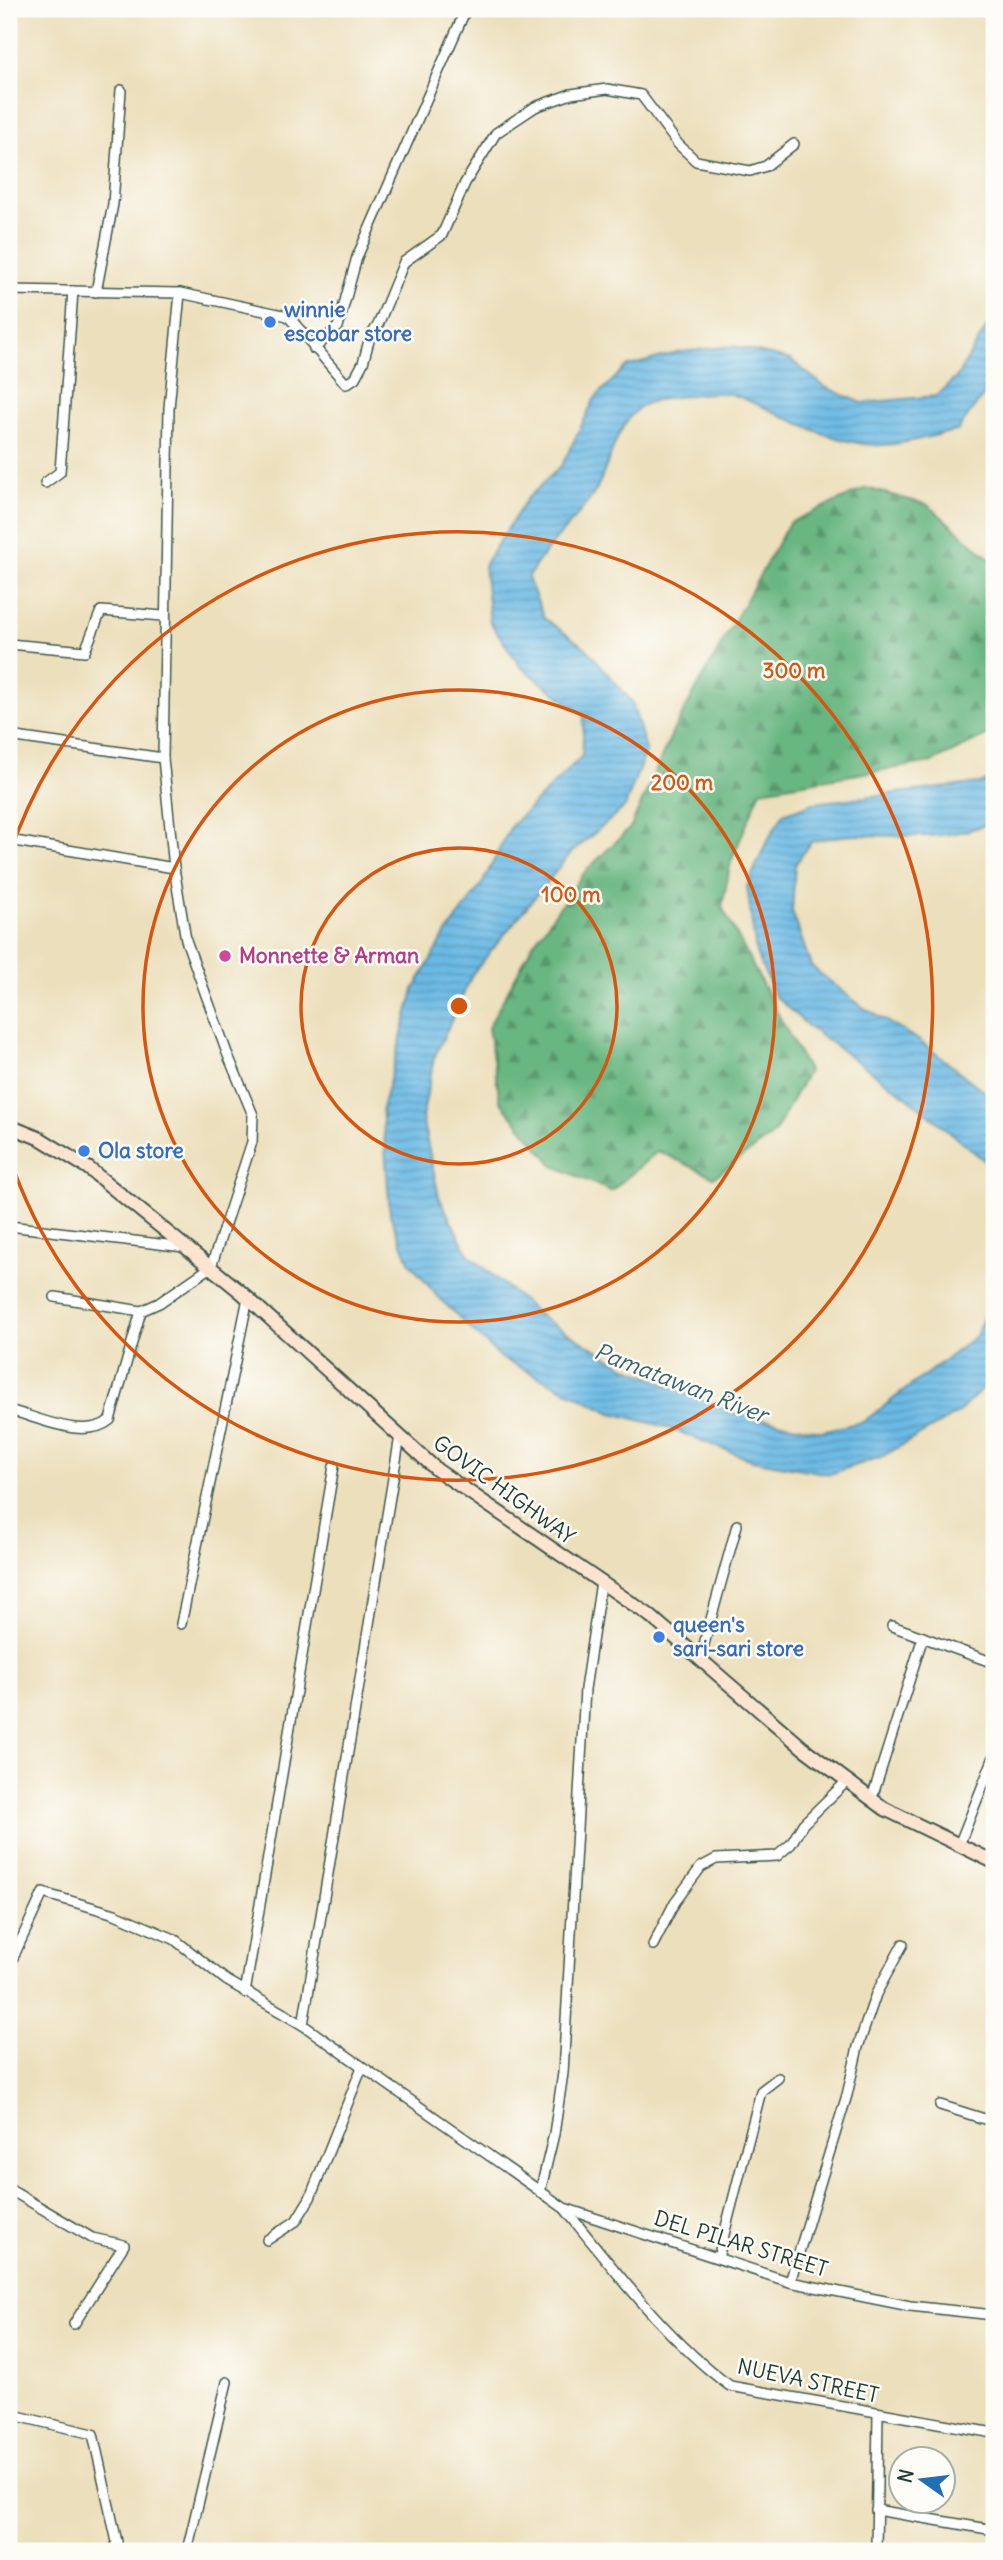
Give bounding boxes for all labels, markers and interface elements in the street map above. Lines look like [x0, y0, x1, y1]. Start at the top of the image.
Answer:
place label: winnie escobar store [284, 296, 412, 347]
marker: winnie escobar store [262, 314, 278, 330]
text: 300 m [763, 657, 826, 684]
text: 200 m [651, 769, 714, 796]
text: 100 m [541, 881, 601, 908]
place label: Monnette & Arman [239, 942, 419, 969]
marker: Monnette & Arman [217, 948, 233, 964]
centre of rings [447, 994, 471, 1018]
place label: Ola store [98, 1137, 184, 1164]
marker: Ola store [76, 1143, 92, 1159]
water label: Pamatawan River [590, 1336, 774, 1430]
street label: GOVIC HIGHWAY [428, 1429, 581, 1550]
place label: queen's sari-sari store [673, 1611, 804, 1662]
marker: queen's sari-sari store [651, 1629, 667, 1645]
street label: DEL PILAR STREET [651, 2204, 831, 2283]
street label: NUEVA STREET [735, 2352, 881, 2409]
north arrow [888, 2444, 958, 2514]
text: N [892, 2467, 919, 2485]

